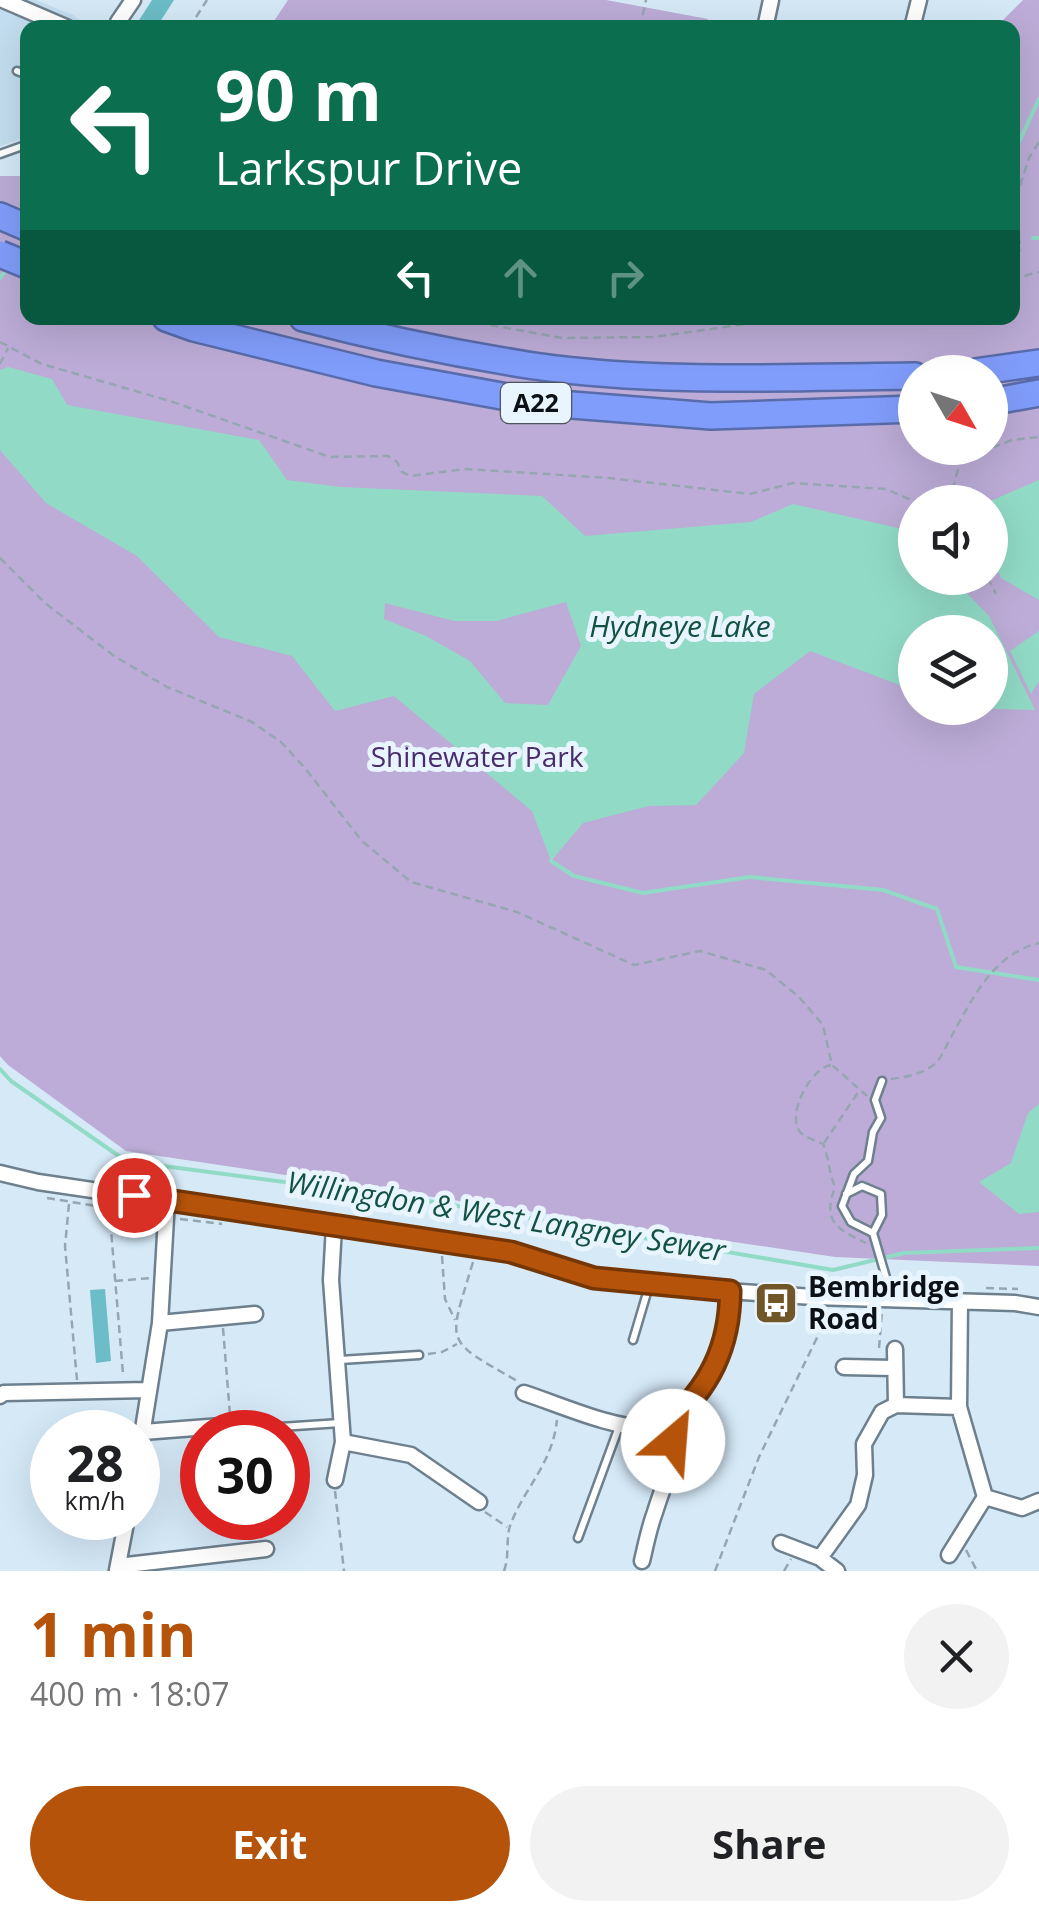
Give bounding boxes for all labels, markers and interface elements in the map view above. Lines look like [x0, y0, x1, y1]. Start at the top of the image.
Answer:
text: 90 m [215, 46, 382, 142]
icon: left [50, 60, 180, 190]
text: Larkspur Drive [215, 137, 522, 198]
icon: left [388, 250, 443, 305]
icon: ahead [493, 250, 548, 305]
icon: right [598, 250, 653, 305]
north arrow [898, 355, 1008, 465]
map controls [898, 355, 1008, 725]
road number: A22 [501, 383, 571, 423]
button: sound [898, 485, 1008, 595]
water label: Hydneye Lake [589, 605, 771, 646]
button: layers [898, 615, 1008, 725]
park label: Shinewater Park [371, 737, 584, 775]
pin [92, 1153, 177, 1238]
water label: Willingdon & West Langney Sewer [284, 1161, 730, 1271]
icon: arrive [107, 1168, 162, 1223]
place label: Bembridge Road [808, 1267, 960, 1337]
bus stop icon: Bembridge Road [753, 1280, 799, 1326]
position arrow [621, 1389, 725, 1493]
speed limit sign: 30 [180, 1410, 310, 1540]
text: 28 [66, 1429, 124, 1497]
text: km/h [65, 1483, 125, 1517]
text: 1 min [30, 1593, 197, 1675]
button: close [904, 1604, 1009, 1709]
text: 400 m · 18:07 [30, 1672, 229, 1715]
button: Exit [30, 1786, 510, 1901]
button: Share [530, 1786, 1009, 1901]

